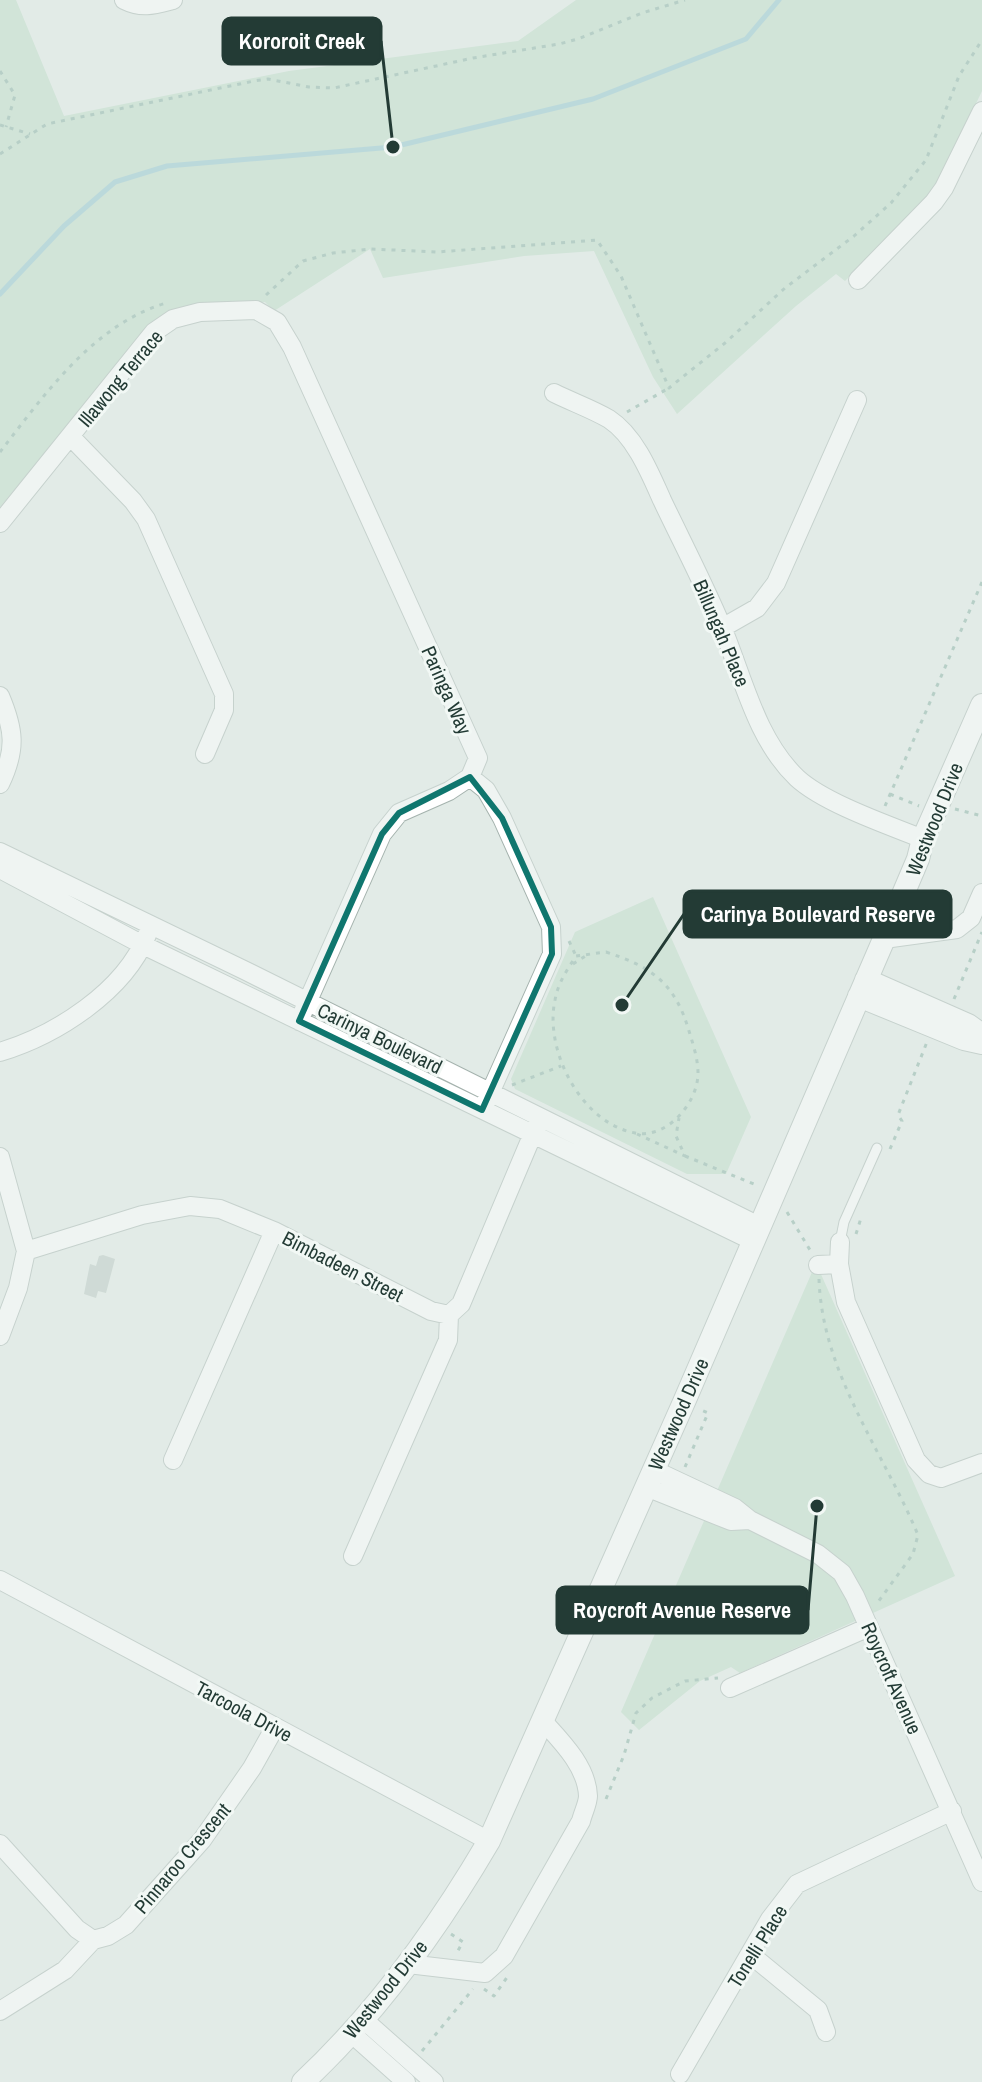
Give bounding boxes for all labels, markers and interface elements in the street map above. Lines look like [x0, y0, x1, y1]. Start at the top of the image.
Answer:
callout: Kororoit Creek [223, 18, 381, 64]
text: Kororoit Creek [239, 26, 366, 56]
street label: Illawong Terrace [71, 324, 169, 432]
street label: Billungah Place [687, 575, 757, 691]
street label: Paringa Way [416, 641, 479, 739]
street label: Westwood Drive [899, 758, 969, 880]
callout: Carinya Boulevard Reserve [684, 891, 951, 937]
text: Carinya Boulevard Reserve [701, 899, 935, 929]
street label: Carinya Boulevard [313, 996, 447, 1080]
street label: Bimbadeen Street [278, 1224, 408, 1308]
street label: Westwood Drive [641, 1354, 715, 1474]
callout: Roycroft Avenue Reserve [557, 1587, 808, 1633]
text: Roycroft Avenue Reserve [573, 1595, 791, 1625]
street label: Roycroft Avenue [855, 1618, 929, 1738]
street label: Tarcoola Drive [191, 1674, 297, 1748]
street label: Pinnaroo Crescent [128, 1797, 237, 1919]
street label: Tonelli Place [721, 1899, 793, 1993]
street label: Westwood Drive [337, 1934, 433, 2044]

